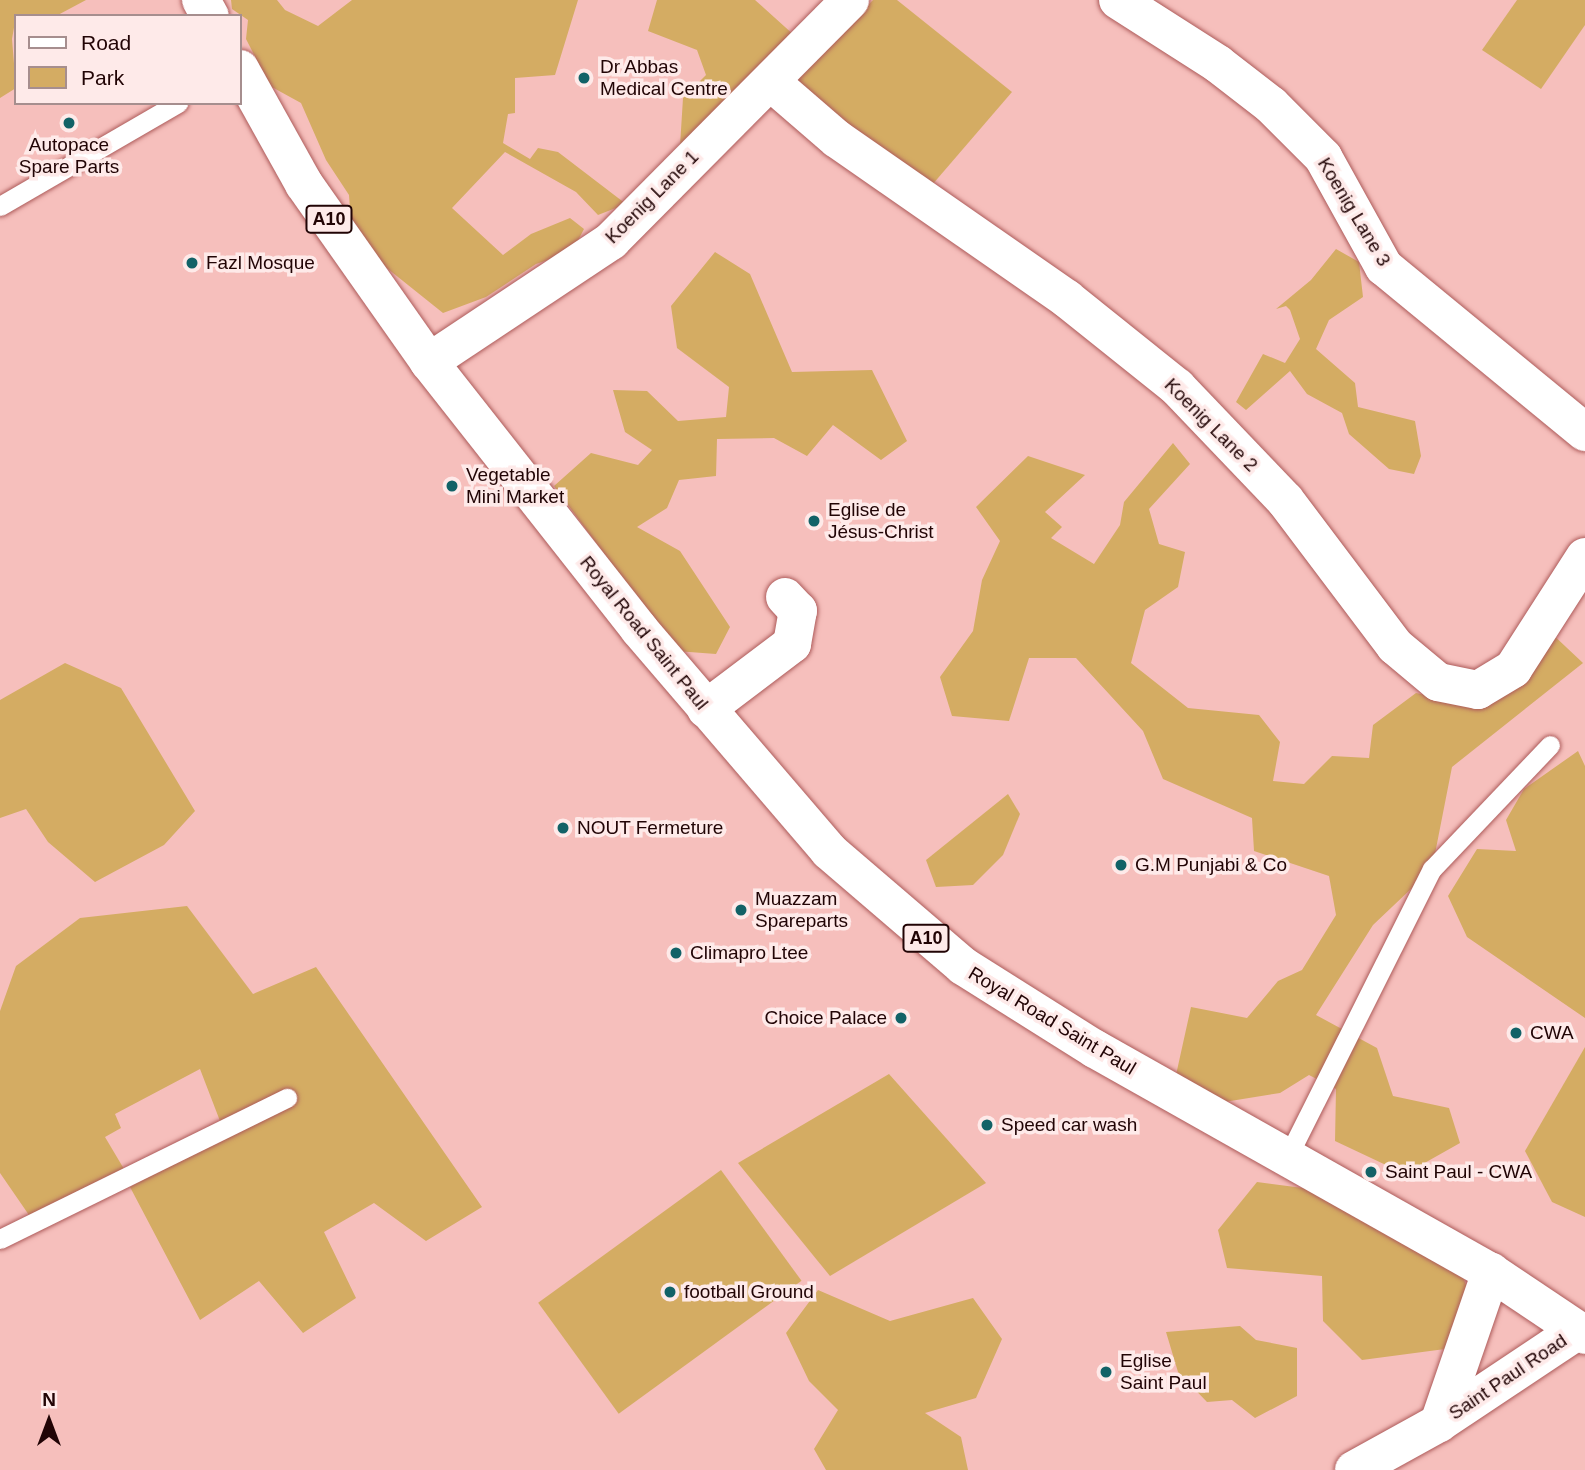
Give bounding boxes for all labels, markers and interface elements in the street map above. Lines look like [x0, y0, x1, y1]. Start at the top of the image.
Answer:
legend [14, 14, 242, 105]
text: Road [81, 31, 131, 54]
place label: Dr Abbas Medical Centre [600, 56, 728, 100]
text: Park [81, 66, 124, 89]
marker: Dr Abbas Medical Centre [574, 68, 594, 88]
marker: Autopace Spare Parts [61, 115, 77, 131]
place label: Autopace Spare Parts [19, 134, 119, 178]
street label: Koenig Lane 1 [601, 146, 703, 248]
street label: Koenig Lane 3 [1313, 154, 1395, 270]
road number: A10 [304, 204, 354, 233]
place label: Fazl Mosque [206, 252, 315, 274]
marker: Fazl Mosque [184, 255, 200, 271]
street label: Koenig Lane 2 [1160, 374, 1262, 476]
place label: Vegetable Mini Market [466, 464, 564, 508]
marker: Vegetable Mini Market [444, 478, 460, 494]
place label: Eglise de Jésus-Christ [828, 499, 934, 543]
marker: Eglise de Jésus-Christ [806, 513, 822, 529]
street label: Royal Road Saint Paul [575, 552, 713, 714]
place label: NOUT Fermeture [577, 817, 724, 839]
marker: NOUT Fermeture [555, 820, 571, 836]
place label: G.M Punjabi & Co [1135, 854, 1287, 876]
marker: G.M Punjabi & Co [1113, 857, 1129, 873]
place label: Muazzam Spareparts [755, 888, 848, 932]
marker: Muazzam Spareparts [733, 902, 749, 918]
road number: A10 [902, 923, 950, 953]
place label: Climapro Ltee [690, 942, 808, 964]
marker: Climapro Ltee [668, 945, 684, 961]
street label: Royal Road Saint Paul [964, 962, 1140, 1080]
place label: Choice Palace [764, 1007, 887, 1029]
marker: Choice Palace [893, 1010, 909, 1026]
place label: CWA [1530, 1022, 1574, 1044]
marker: CWA [1508, 1025, 1524, 1041]
place label: Speed car wash [1001, 1114, 1137, 1136]
marker: Speed car wash [979, 1117, 995, 1133]
place label: Saint Paul - CWA [1385, 1161, 1532, 1183]
marker: Saint Paul - CWA [1363, 1164, 1379, 1180]
place label: football Ground [684, 1281, 814, 1303]
marker: football Ground [662, 1284, 678, 1300]
street label: Saint Paul Road [1445, 1329, 1571, 1425]
place label: Eglise Saint Paul [1120, 1350, 1207, 1394]
marker: Eglise Saint Paul [1098, 1364, 1114, 1380]
north arrow [14, 1386, 84, 1456]
text: N [42, 1389, 56, 1410]

